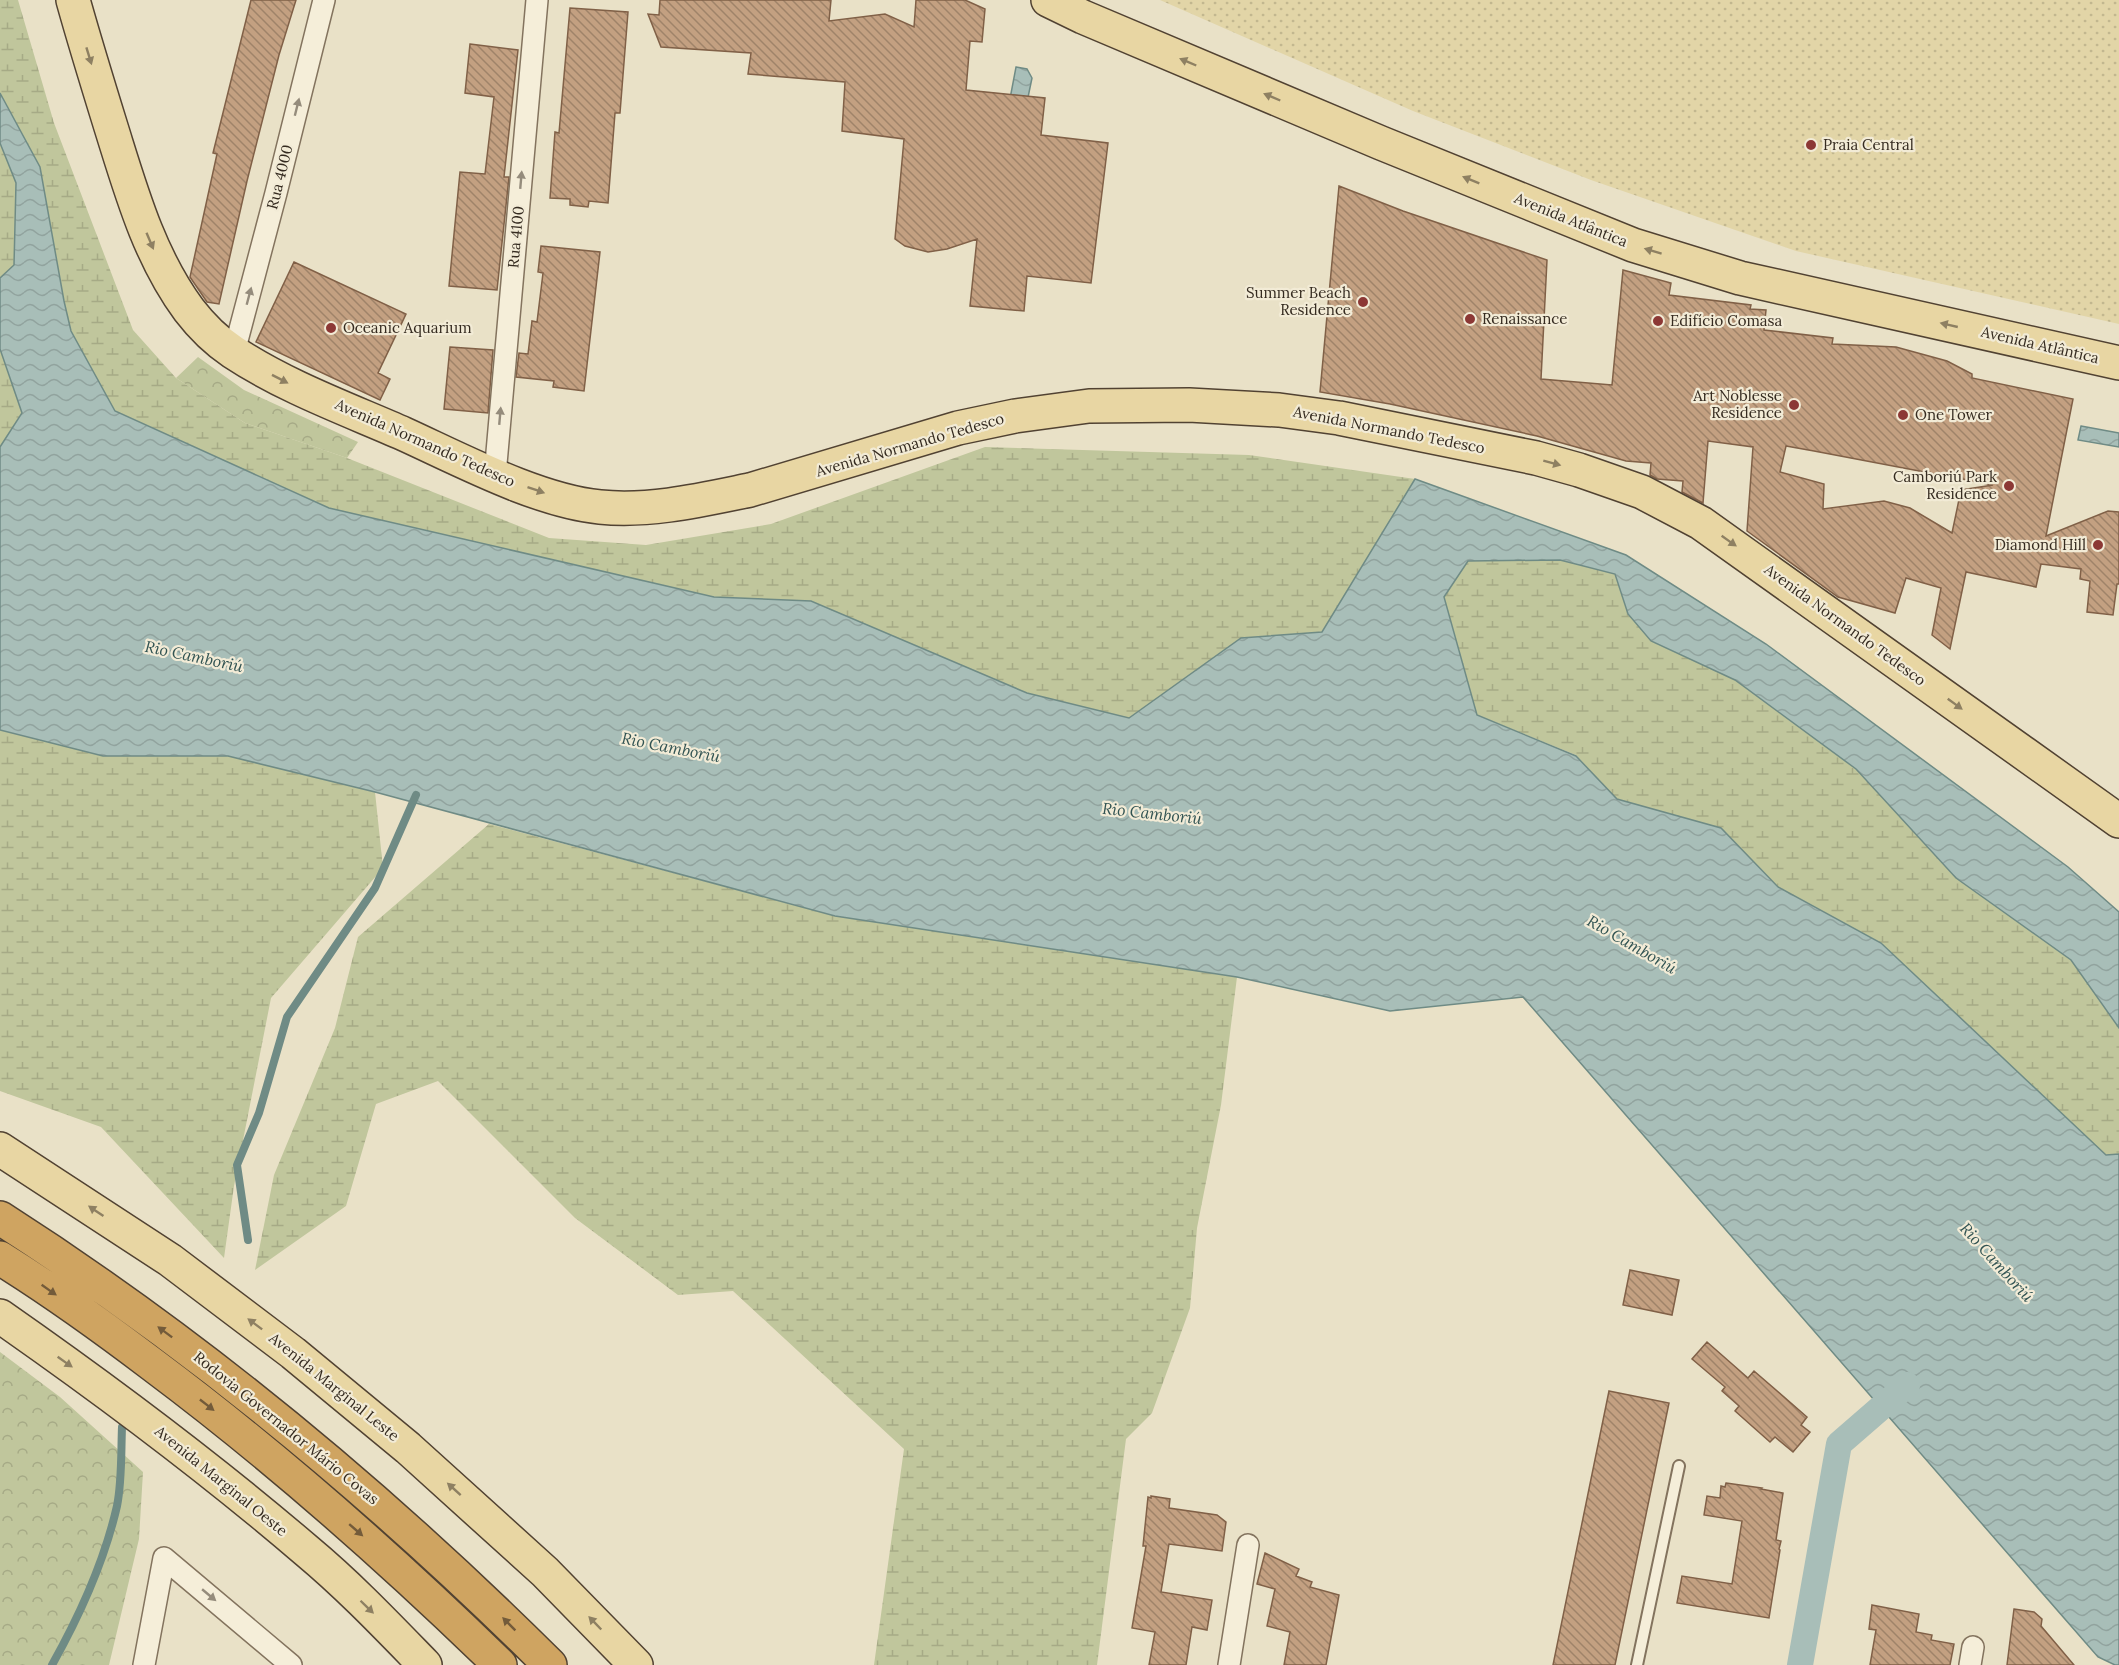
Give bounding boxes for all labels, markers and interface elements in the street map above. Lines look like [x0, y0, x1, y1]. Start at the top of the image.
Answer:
one-way arrow [85, 47, 94, 65]
one-way arrow [1179, 57, 1197, 67]
one-way arrow [1262, 92, 1280, 102]
one-way arrow [293, 98, 303, 116]
place label: Praia Central [1823, 135, 1914, 154]
marker: Praia Central [1804, 138, 1818, 152]
street label: Rua 4000 [262, 142, 297, 211]
one-way arrow [516, 171, 526, 190]
one-way arrow [1462, 175, 1480, 184]
street label: Avenida Atlântica [1511, 188, 1631, 251]
street label: Rua 4100 [503, 205, 528, 269]
one-way arrow [146, 232, 155, 250]
one-way arrow [1644, 246, 1662, 255]
place label: Summer Beach Residence [1246, 283, 1351, 319]
one-way arrow [244, 287, 254, 305]
marker: Summer Beach Residence [1356, 295, 1370, 309]
place label: Renaissance [1482, 309, 1567, 328]
place label: Edifício Comasa [1670, 311, 1783, 330]
marker: Renaissance [1463, 312, 1477, 326]
marker: Edifício Comasa [1651, 314, 1665, 328]
place label: Oceanic Aquarium [343, 318, 472, 337]
one-way arrow [1940, 319, 1958, 329]
marker: Oceanic Aquarium [324, 321, 338, 335]
street label: Avenida Atlântica [1978, 322, 2101, 367]
one-way arrow [272, 374, 289, 383]
place label: Art Noblesse Residence [1692, 386, 1782, 422]
street label: Avenida Normando Tedesco [331, 394, 518, 491]
marker: Art Noblesse Residence [1787, 398, 1801, 412]
street label: Avenida Normando Tedesco [1291, 401, 1487, 457]
place label: One Tower [1915, 405, 1993, 424]
one-way arrow [495, 407, 505, 426]
street label: Avenida Normando Tedesco [813, 408, 1006, 481]
marker: One Tower [1896, 408, 1910, 422]
one-way arrow [1542, 458, 1561, 468]
place label: Camboriú Park Residence [1893, 467, 1997, 503]
marker: Camboriú Park Residence [2002, 479, 2016, 493]
one-way arrow [527, 486, 545, 496]
one-way arrow [1720, 535, 1736, 547]
place label: Diamond Hill [1995, 535, 2086, 554]
marker: Diamond Hill [2091, 538, 2105, 552]
street label: Avenida Normando Tedesco [1760, 559, 1930, 690]
water label: Rio Camboriú [143, 636, 245, 676]
one-way arrow [1947, 698, 1963, 710]
water label: Rio Camboriú [620, 728, 722, 766]
water label: Rio Camboriú [1101, 798, 1203, 828]
water label: Rio Camboriú [1584, 910, 1681, 978]
one-way arrow [89, 1205, 105, 1217]
water label: Rio Camboriú [1956, 1218, 2038, 1306]
one-way arrow [41, 1284, 57, 1295]
one-way arrow [247, 1318, 263, 1331]
one-way arrow [158, 1326, 174, 1338]
street label: Avenida Marginal Leste [265, 1328, 403, 1445]
street label: Rodovia Governador Mário Covas [190, 1347, 383, 1508]
one-way arrow [57, 1356, 73, 1367]
one-way arrow [199, 1398, 214, 1410]
street label: Avenida Marginal Oeste [150, 1421, 291, 1540]
one-way arrow [446, 1482, 461, 1496]
one-way arrow [348, 1523, 363, 1536]
one-way arrow [201, 1588, 216, 1601]
one-way arrow [359, 1600, 374, 1614]
one-way arrow [502, 1617, 516, 1631]
one-way arrow [588, 1617, 602, 1631]

